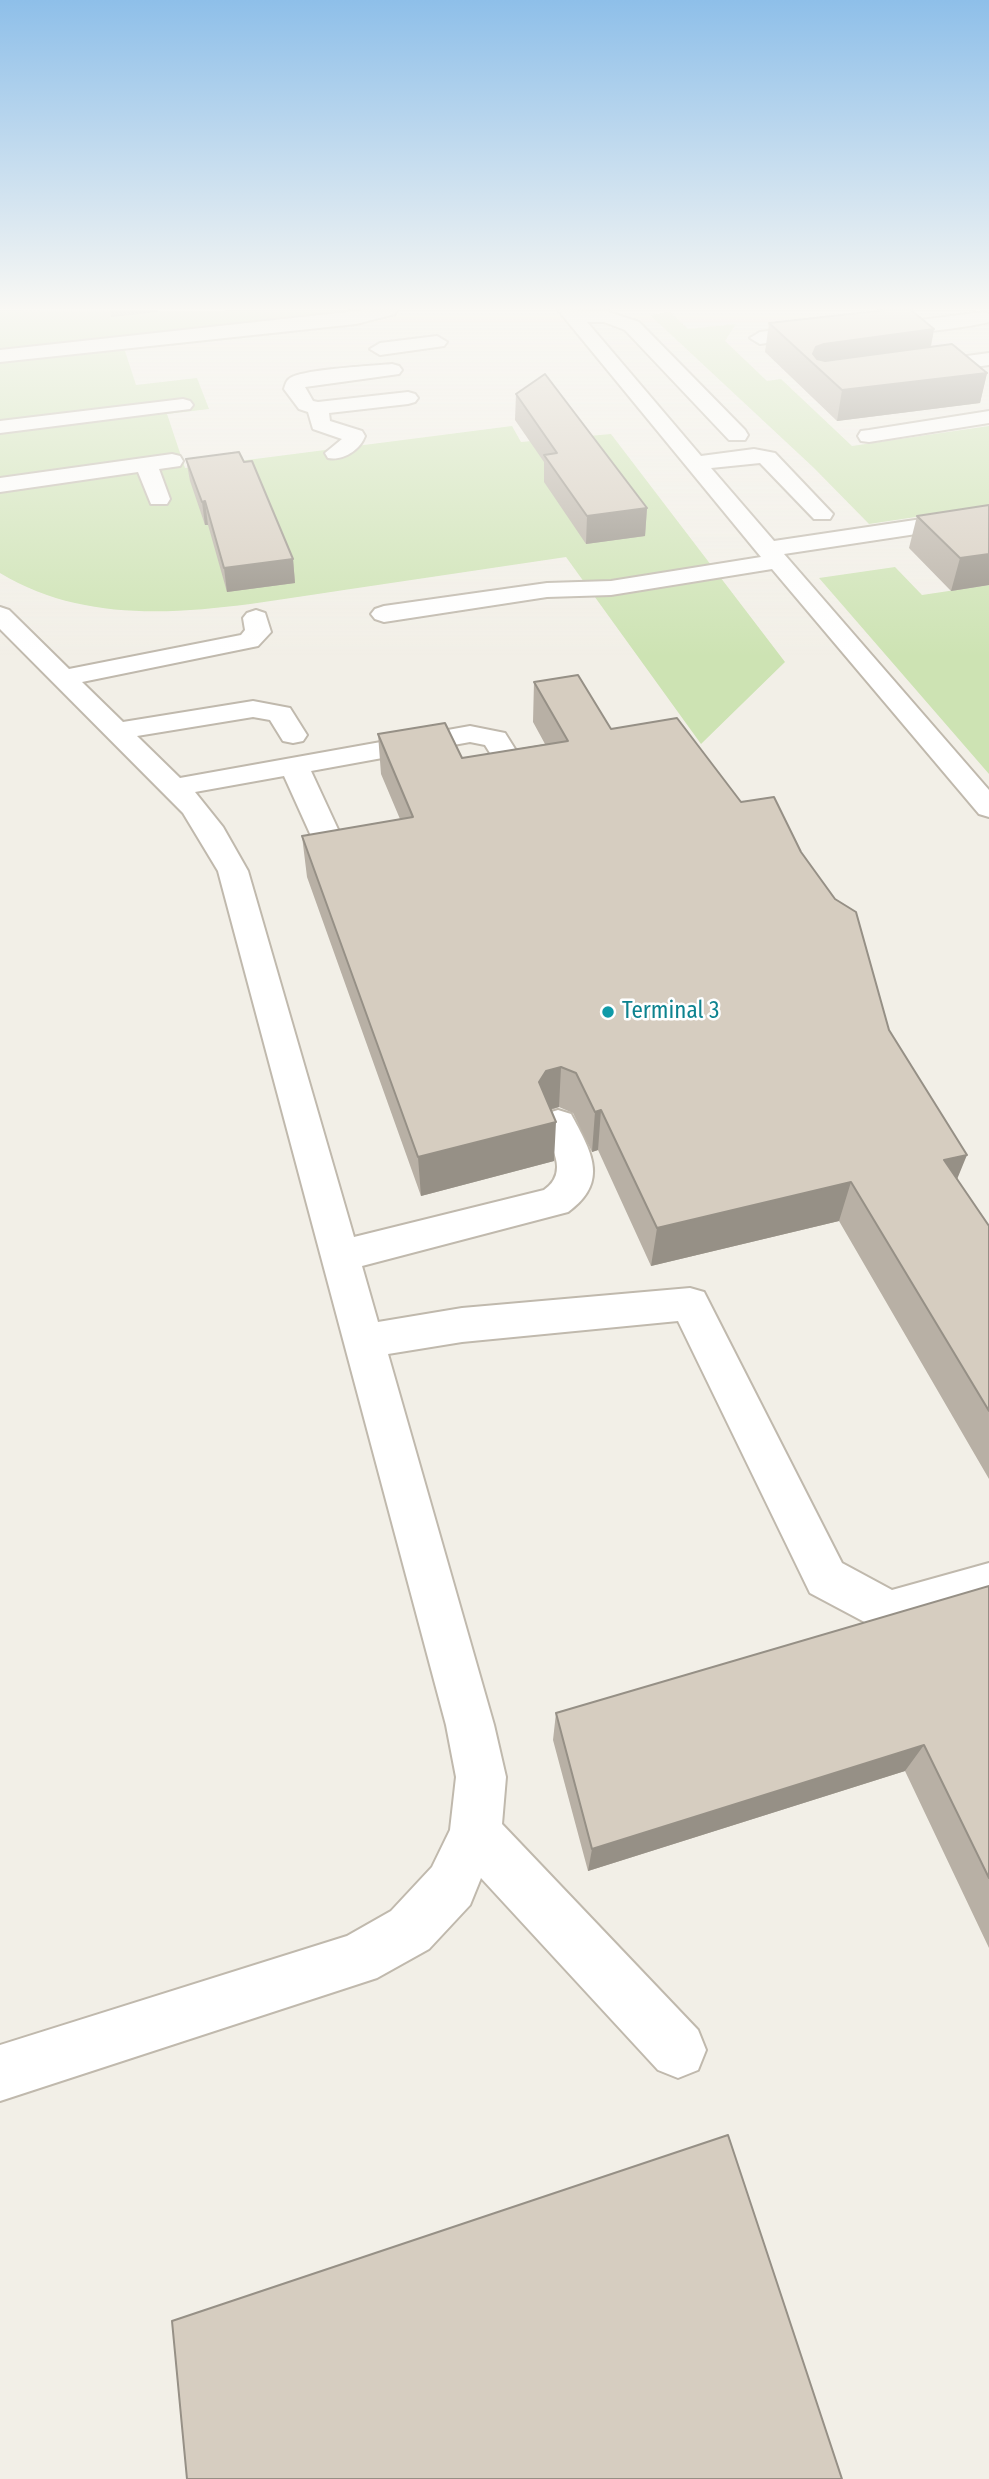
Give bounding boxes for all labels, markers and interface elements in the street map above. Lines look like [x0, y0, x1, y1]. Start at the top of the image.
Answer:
place label: Terminal 3 [622, 998, 719, 1026]
marker: Terminal 3 [600, 1004, 616, 1020]

